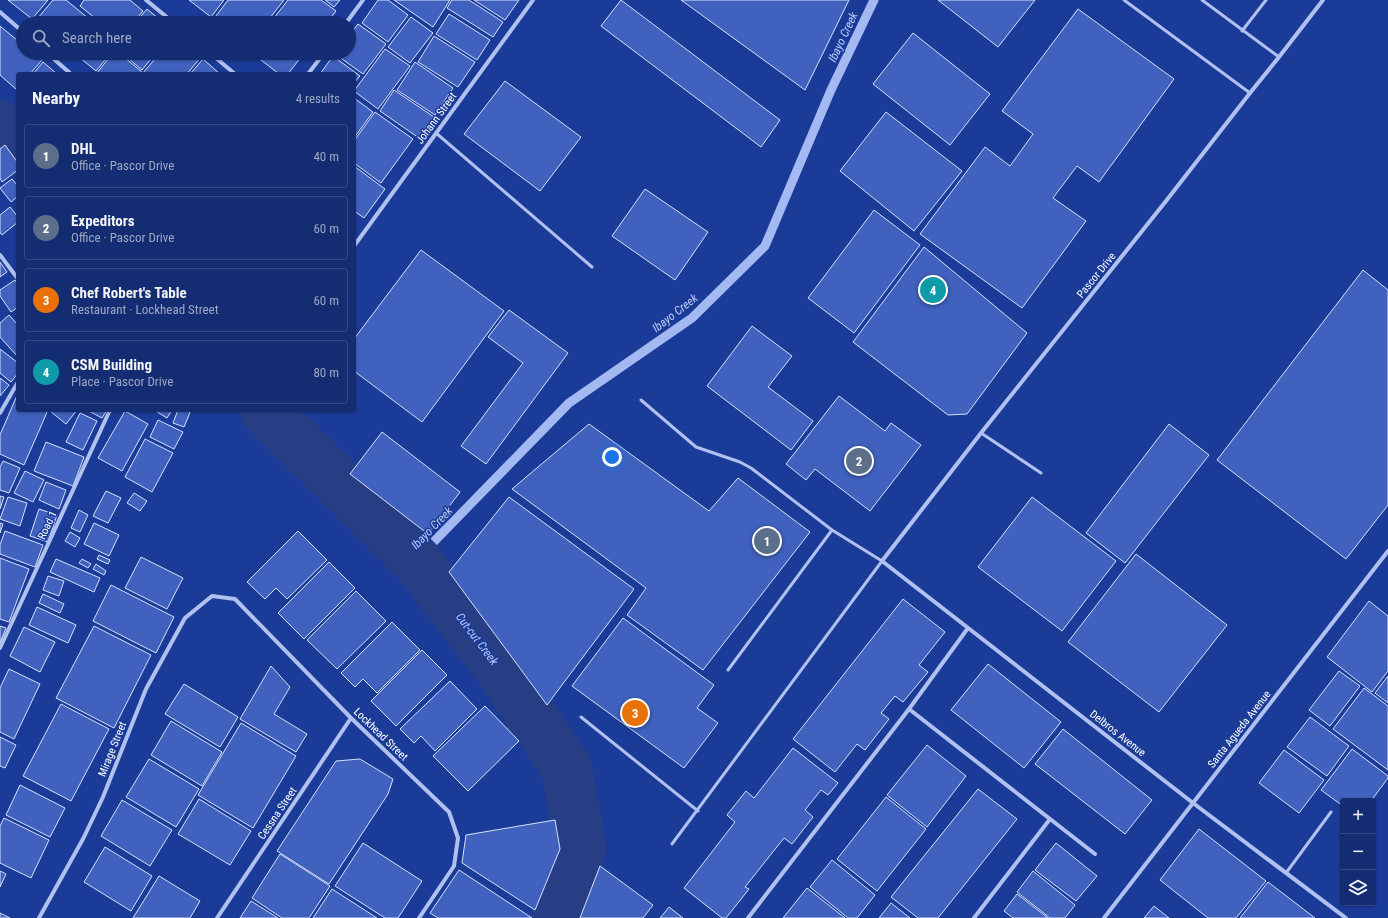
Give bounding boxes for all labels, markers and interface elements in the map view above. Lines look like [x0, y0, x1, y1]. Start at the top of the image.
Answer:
water label: Ibayo Creek [825, 9, 861, 64]
search box [16, 16, 356, 60]
icon: search [30, 27, 52, 49]
text: Search here [62, 29, 132, 47]
text: Nearby [32, 88, 80, 108]
street label: Johann Street [413, 90, 459, 147]
text: 4 results [296, 91, 340, 106]
text: DHL [71, 140, 96, 158]
text: 1 [43, 149, 49, 164]
text: 40 m [313, 149, 339, 164]
text: Office · Pascor Drive [71, 158, 174, 173]
text: Expeditors [71, 212, 135, 230]
text: 2 [43, 221, 49, 236]
text: 60 m [313, 221, 339, 236]
text: Office · Pascor Drive [71, 230, 174, 245]
street label: Pascor Drive [1074, 250, 1119, 301]
pin: 4 [920, 275, 946, 305]
text: Chef Robert's Table [71, 284, 187, 302]
water label: Ibayo Creek [650, 291, 701, 335]
text: 3 [43, 293, 49, 308]
text: 60 m [313, 293, 339, 308]
text: Restaurant · Lockhead Street [71, 302, 219, 317]
text: CSM Building [71, 356, 152, 374]
text: 4 [43, 365, 49, 380]
text: 80 m [313, 365, 339, 380]
text: Place · Pascor Drive [71, 374, 173, 389]
pin: 2 [846, 446, 872, 476]
your location [602, 447, 622, 467]
water label: Ibayo Creek [408, 503, 456, 552]
street label: Road 1 [35, 509, 60, 542]
pin: 1 [754, 526, 780, 556]
water label: Cut-cut Creek [453, 610, 502, 669]
street label: Santa Agueda Avenue [1205, 688, 1274, 771]
pin: 3 [622, 698, 648, 728]
street label: Lockhead Street [351, 705, 410, 763]
street label: Delbros Avenue [1087, 708, 1148, 759]
street label: Mirage Street [96, 720, 129, 779]
street label: Cessna Street [255, 785, 300, 842]
map controls [1340, 798, 1376, 906]
button: + [1340, 798, 1376, 834]
button: − [1340, 834, 1376, 870]
button: layers [1340, 870, 1376, 906]

